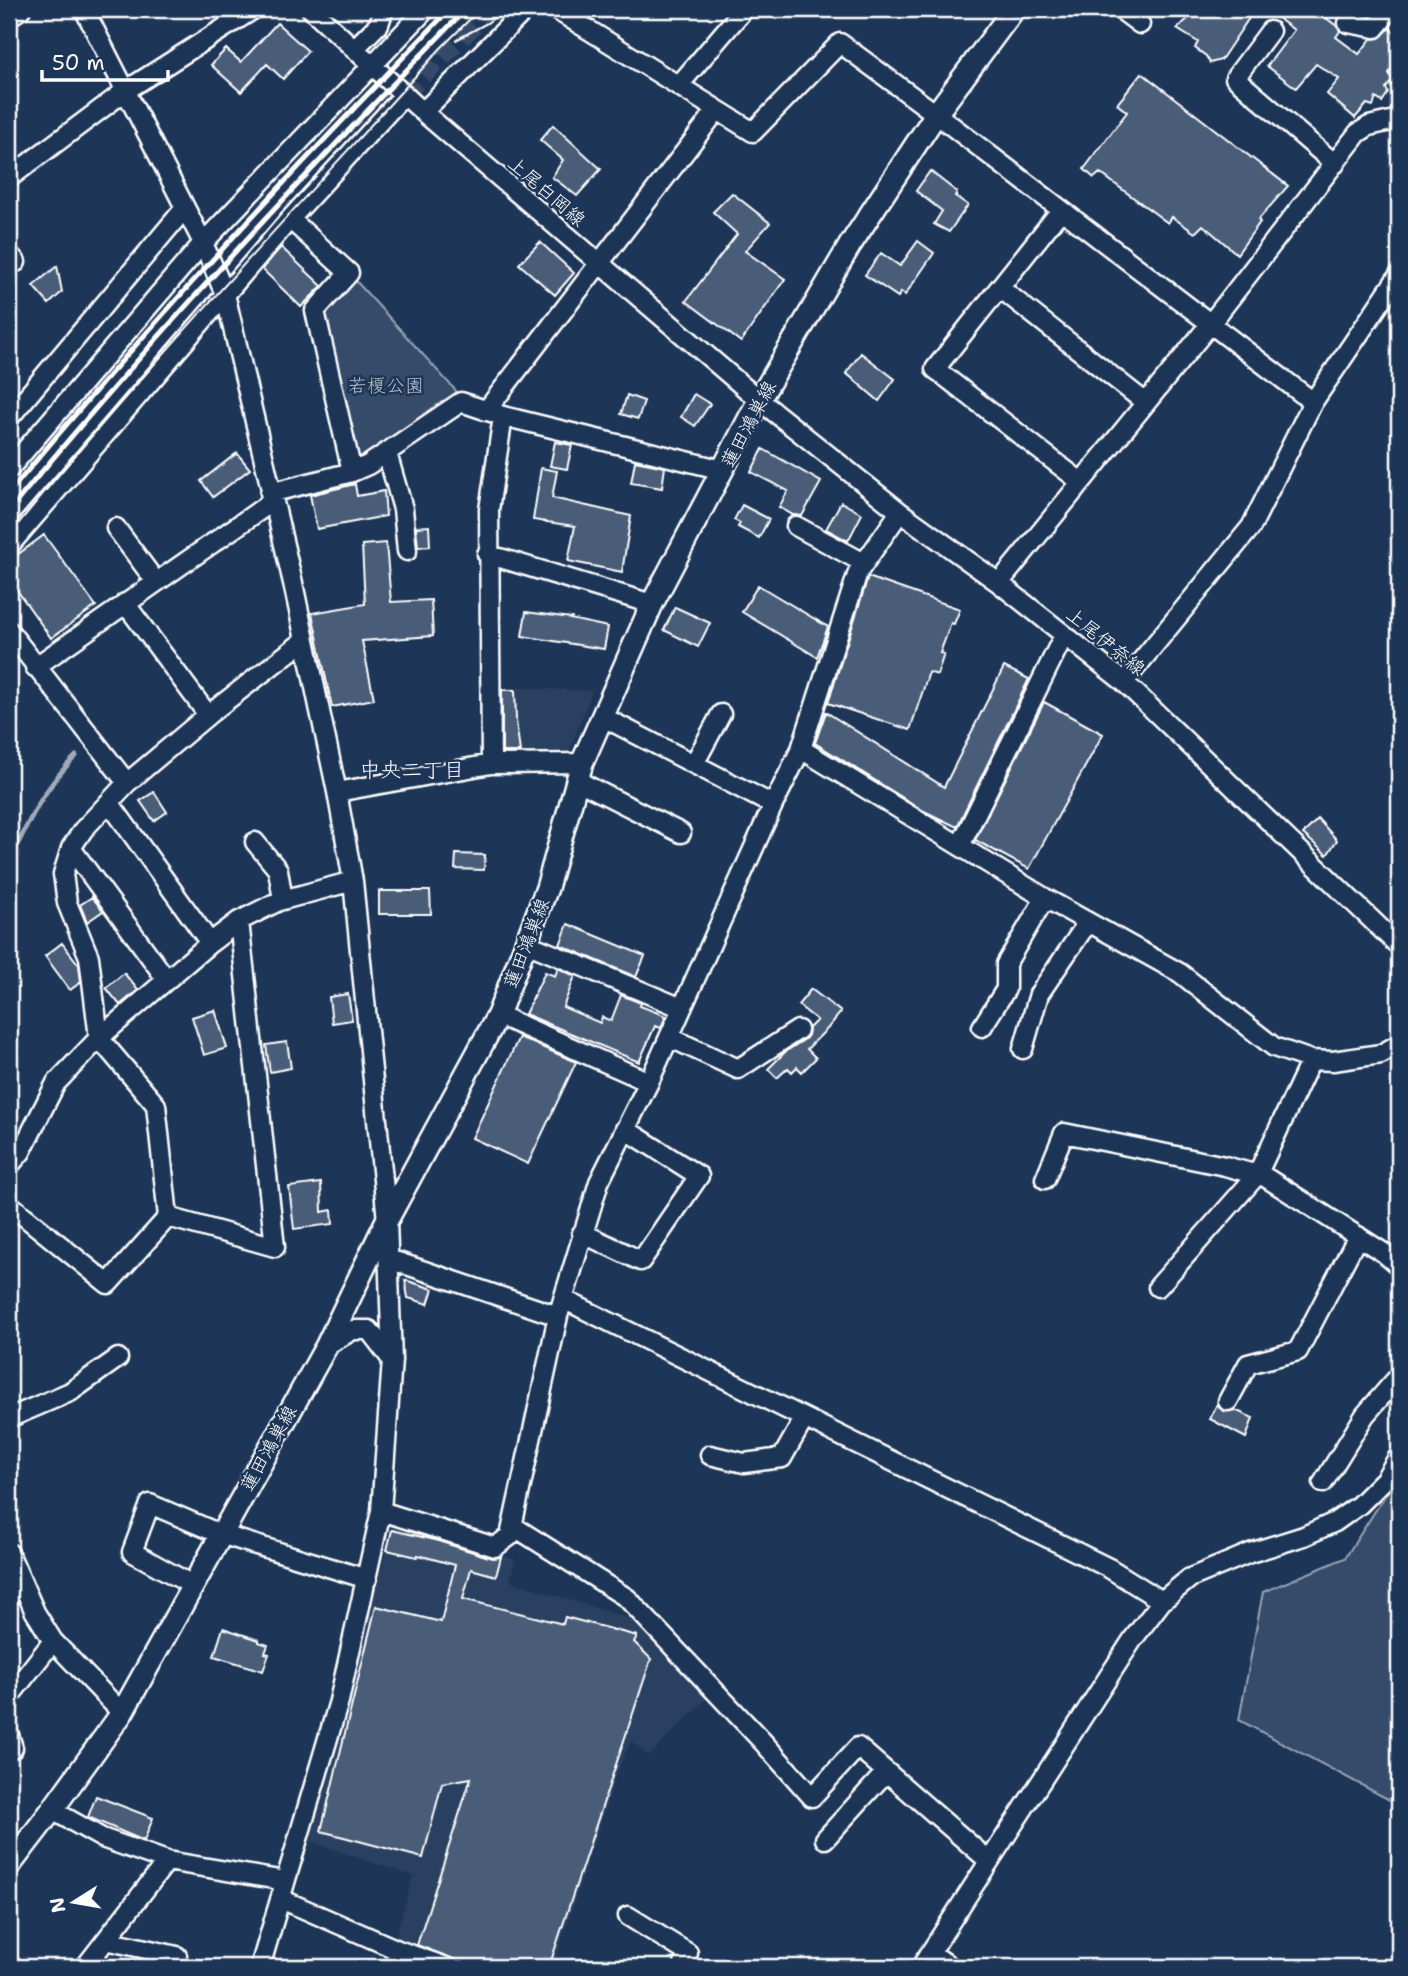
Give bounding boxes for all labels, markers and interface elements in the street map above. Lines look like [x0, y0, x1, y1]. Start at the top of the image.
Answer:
scale bar [42, 38, 168, 82]
text: 50 m [52, 49, 105, 77]
street label: 上尾白岡線 [503, 151, 591, 232]
park label: 若榎公園 [348, 373, 424, 398]
street label: 蓮田鴻巣線 [715, 376, 782, 472]
street label: 上尾伊奈線 [1061, 602, 1150, 681]
district label: 中央二丁目 [360, 756, 465, 784]
street label: 蓮田鴻巣線 [498, 894, 555, 992]
street label: 蓮田鴻巣線 [234, 1401, 302, 1496]
north arrow [38, 1868, 108, 1938]
text: N [44, 1895, 72, 1915]

